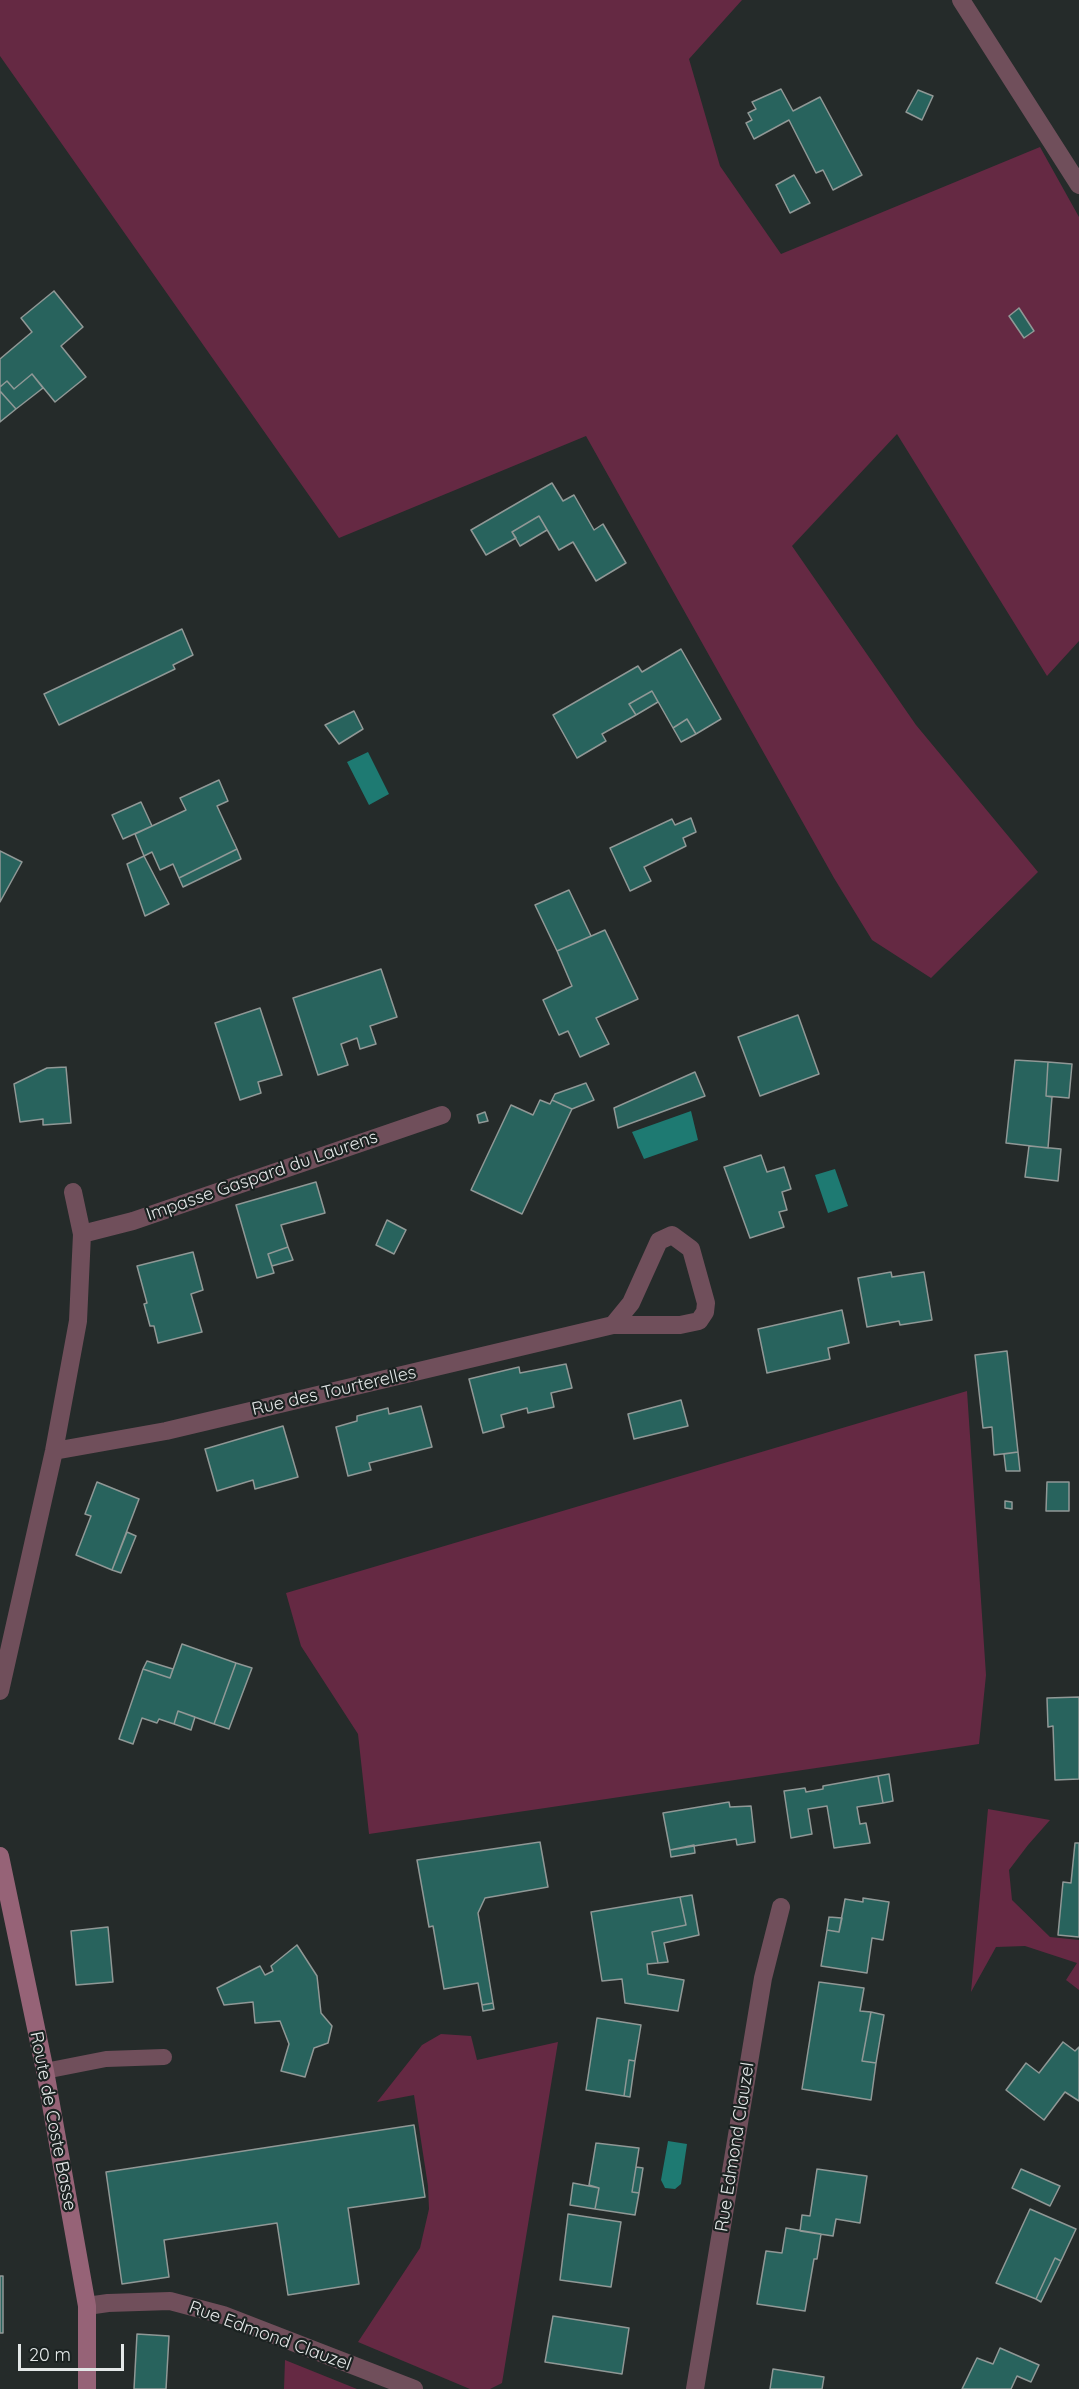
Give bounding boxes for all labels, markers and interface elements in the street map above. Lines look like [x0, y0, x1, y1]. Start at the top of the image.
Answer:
street label: Impasse Gaspard du Laurens [143, 1126, 381, 1226]
street label: Rue des Tourterelles [250, 1362, 418, 1420]
street label: Route de Coste Basse [25, 2030, 81, 2212]
street label: Rue Edmond Clauzel [711, 2061, 759, 2233]
street label: Rue Edmond Clauzel [186, 2297, 354, 2375]
scale bar [21, 2332, 128, 2370]
text: 20 m [29, 2343, 71, 2366]

